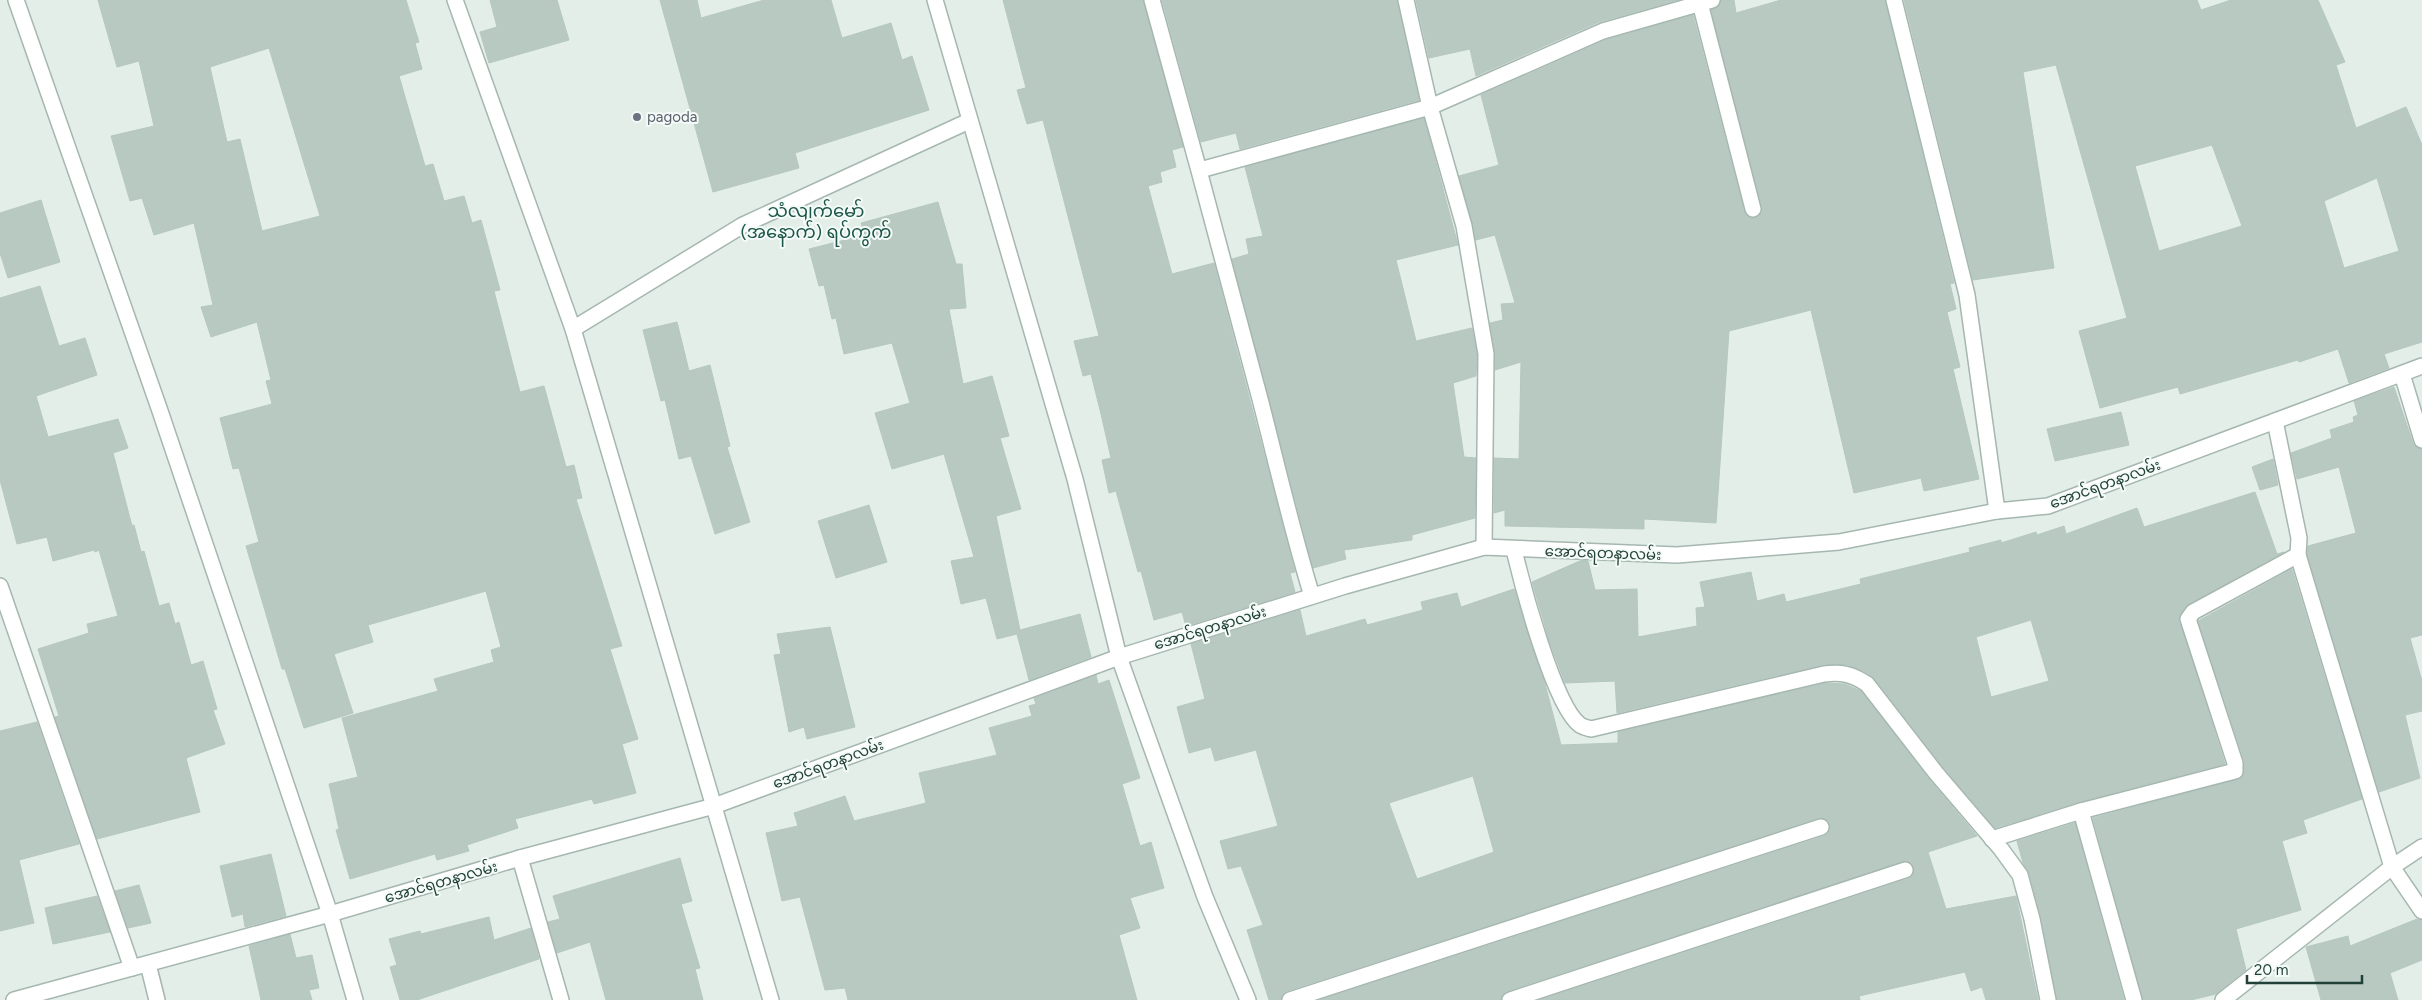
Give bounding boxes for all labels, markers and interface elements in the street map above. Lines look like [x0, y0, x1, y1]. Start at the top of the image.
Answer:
place label: pagoda [647, 108, 697, 126]
marker: pagoda [631, 111, 643, 123]
district label: သံလျက်မော် (အနောက်) ရပ်ကွက် [740, 198, 892, 247]
street label: အောင်ရတနာလမ်း [2047, 455, 2164, 515]
street label: အောင်ရတနာလမ်း [1544, 541, 1662, 567]
street label: အောင်ရတနာလမ်း [1151, 601, 1269, 657]
street label: အောင်ရတနာလမ်း [770, 735, 887, 795]
street label: အောင်ရတနာလမ်း [382, 856, 500, 910]
scale bar [2247, 952, 2362, 984]
text: 20 m [2254, 961, 2288, 979]

